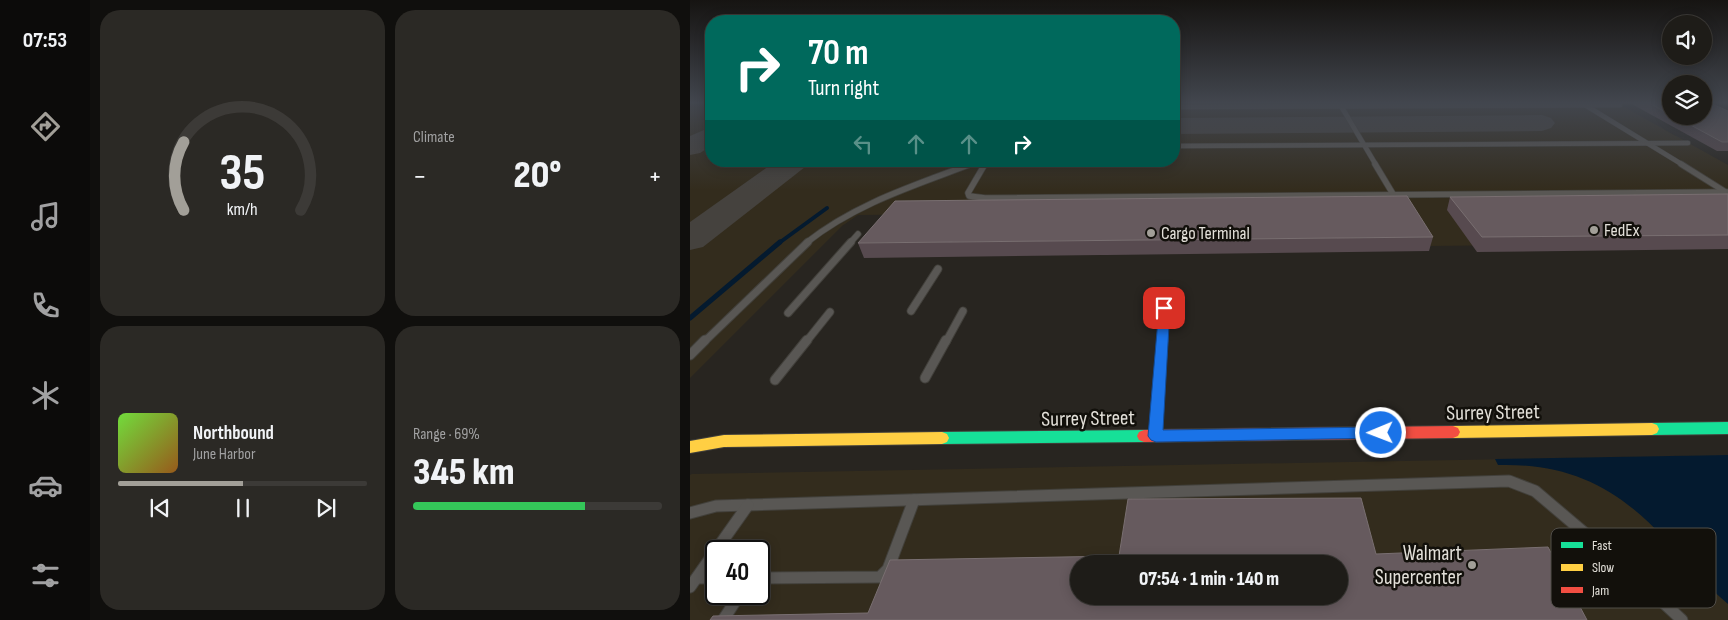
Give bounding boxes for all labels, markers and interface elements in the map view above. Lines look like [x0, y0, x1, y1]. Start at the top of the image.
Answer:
map controls [1662, 15, 1712, 125]
button: sound [1662, 15, 1712, 65]
text: 07:53 [23, 27, 67, 54]
text: 70 m [808, 32, 868, 75]
icon: right [725, 35, 790, 100]
text: Turn right [808, 75, 879, 102]
button: layers [1662, 75, 1712, 125]
icon: directions [28, 109, 63, 144]
text: Climate [413, 128, 455, 147]
icon: left [849, 130, 877, 158]
icon: ahead [902, 130, 930, 158]
icon: ahead [955, 130, 983, 158]
icon: right [1008, 130, 1036, 158]
text: 35 [219, 142, 266, 205]
text: 20° [514, 153, 561, 198]
text: − [413, 160, 427, 193]
text: + [648, 160, 662, 193]
icon: music [28, 199, 63, 234]
text: km/h [227, 199, 258, 220]
place label: FedEx [1604, 220, 1640, 241]
place label: Cargo Terminal [1161, 223, 1250, 244]
marker: FedEx [1588, 224, 1600, 236]
marker: Cargo Terminal [1145, 227, 1157, 239]
pin [1143, 287, 1185, 329]
icon: phone [28, 288, 63, 323]
icon: arrive [1150, 294, 1178, 322]
icon: climate [28, 378, 63, 413]
street label: Surrey Street [1446, 399, 1540, 426]
street label: Surrey Street [1041, 405, 1135, 432]
position arrow [1354, 406, 1406, 458]
text: Northbound [193, 422, 274, 445]
text: Range · 69% [413, 425, 480, 444]
text: June Harbor [193, 445, 256, 464]
text: 345 km [413, 450, 515, 495]
icon: car [28, 468, 63, 503]
icon: previous [146, 494, 174, 522]
icon: pause [229, 494, 257, 522]
icon: next [312, 494, 340, 522]
legend [1551, 528, 1716, 608]
text: Fast [1592, 537, 1612, 554]
speed limit sign: 40 [705, 540, 770, 605]
place label: Walmart Supercenter [1375, 541, 1462, 590]
icon: filters [28, 558, 63, 593]
marker: Walmart Supercenter [1466, 559, 1478, 571]
text: Slow [1592, 559, 1614, 576]
text: 07:54 · 1 min · 140 m [1139, 568, 1279, 591]
text: Jam [1591, 582, 1609, 599]

